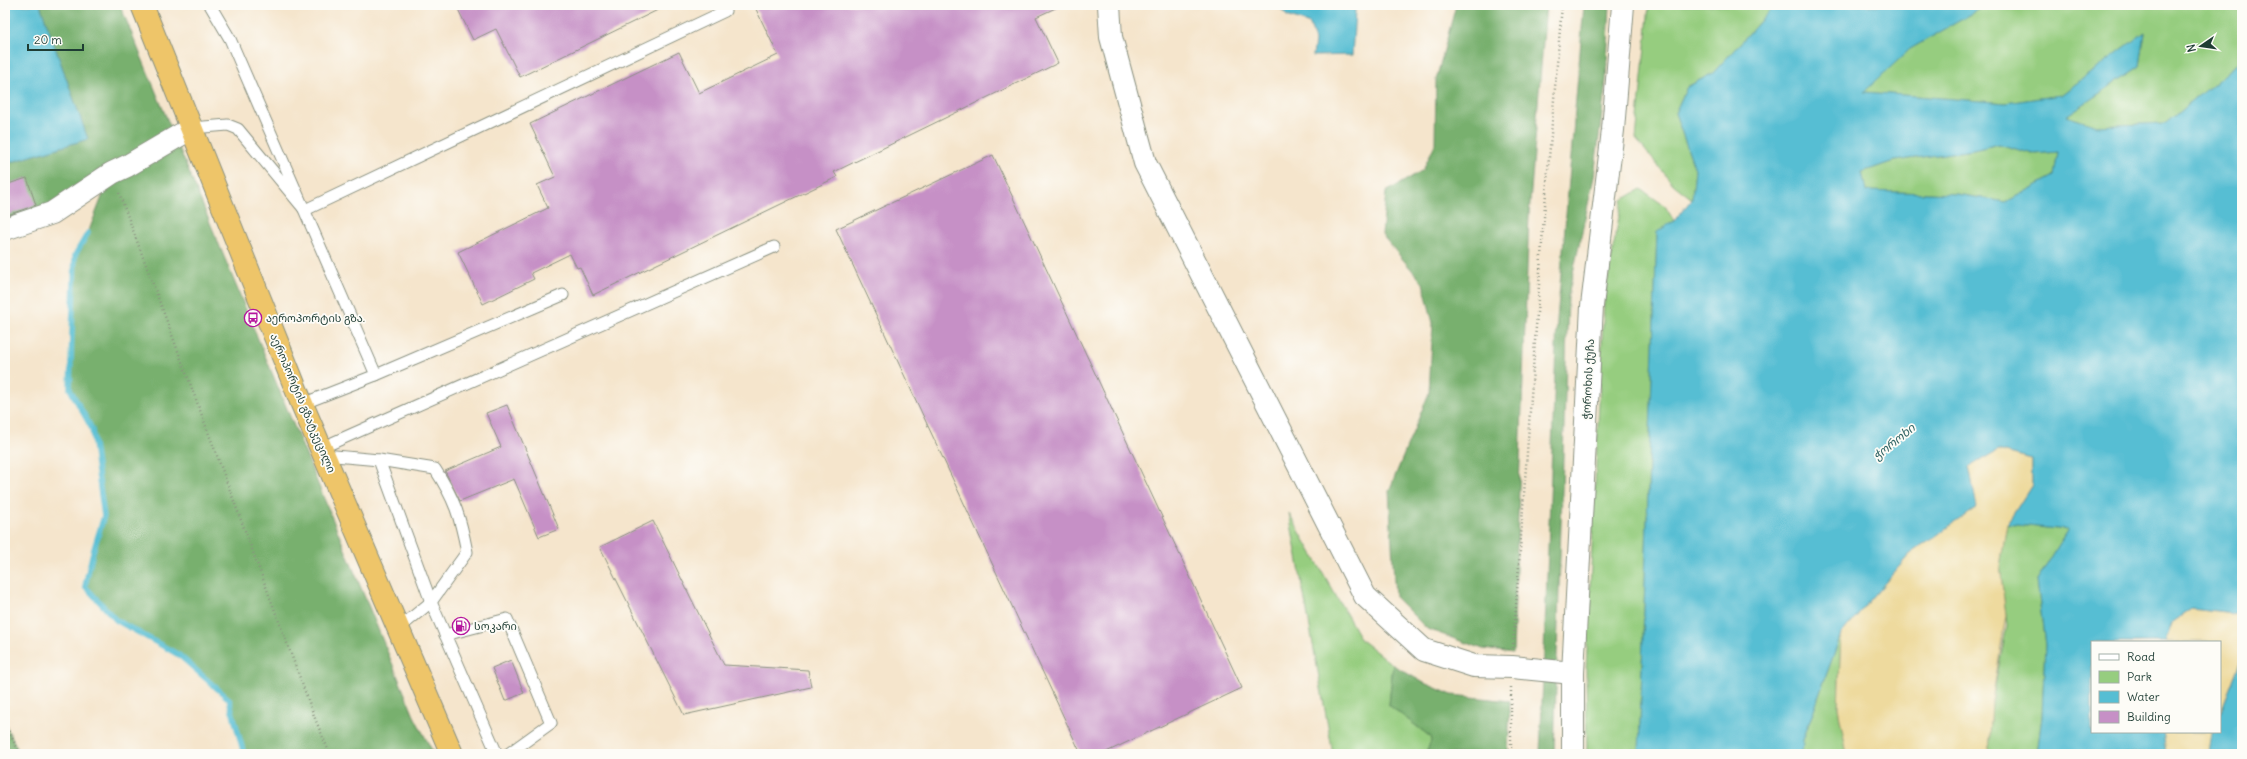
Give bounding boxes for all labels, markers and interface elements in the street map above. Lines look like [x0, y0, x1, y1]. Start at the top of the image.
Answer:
scale bar [28, 26, 83, 52]
north arrow [2181, 26, 2221, 66]
text: 20 m [34, 32, 62, 47]
text: N [2184, 43, 2199, 54]
bus stop icon: აეროპორტის გზა. [243, 308, 263, 328]
place label: აეროპორტის გზა. [266, 311, 365, 325]
street label: აეროპორტის გზატკეცილი [267, 331, 339, 475]
street label: ჭოროხის ქუჩა [1579, 338, 1597, 420]
water label: ჭოროხი [1870, 419, 1919, 463]
fuel station icon: სოკარი [451, 616, 471, 636]
place label: სოკარი [474, 619, 517, 633]
legend [2091, 641, 2221, 733]
text: Road [2127, 649, 2155, 664]
text: Park [2127, 669, 2152, 684]
text: Water [2127, 689, 2160, 704]
text: Building [2127, 709, 2171, 724]

